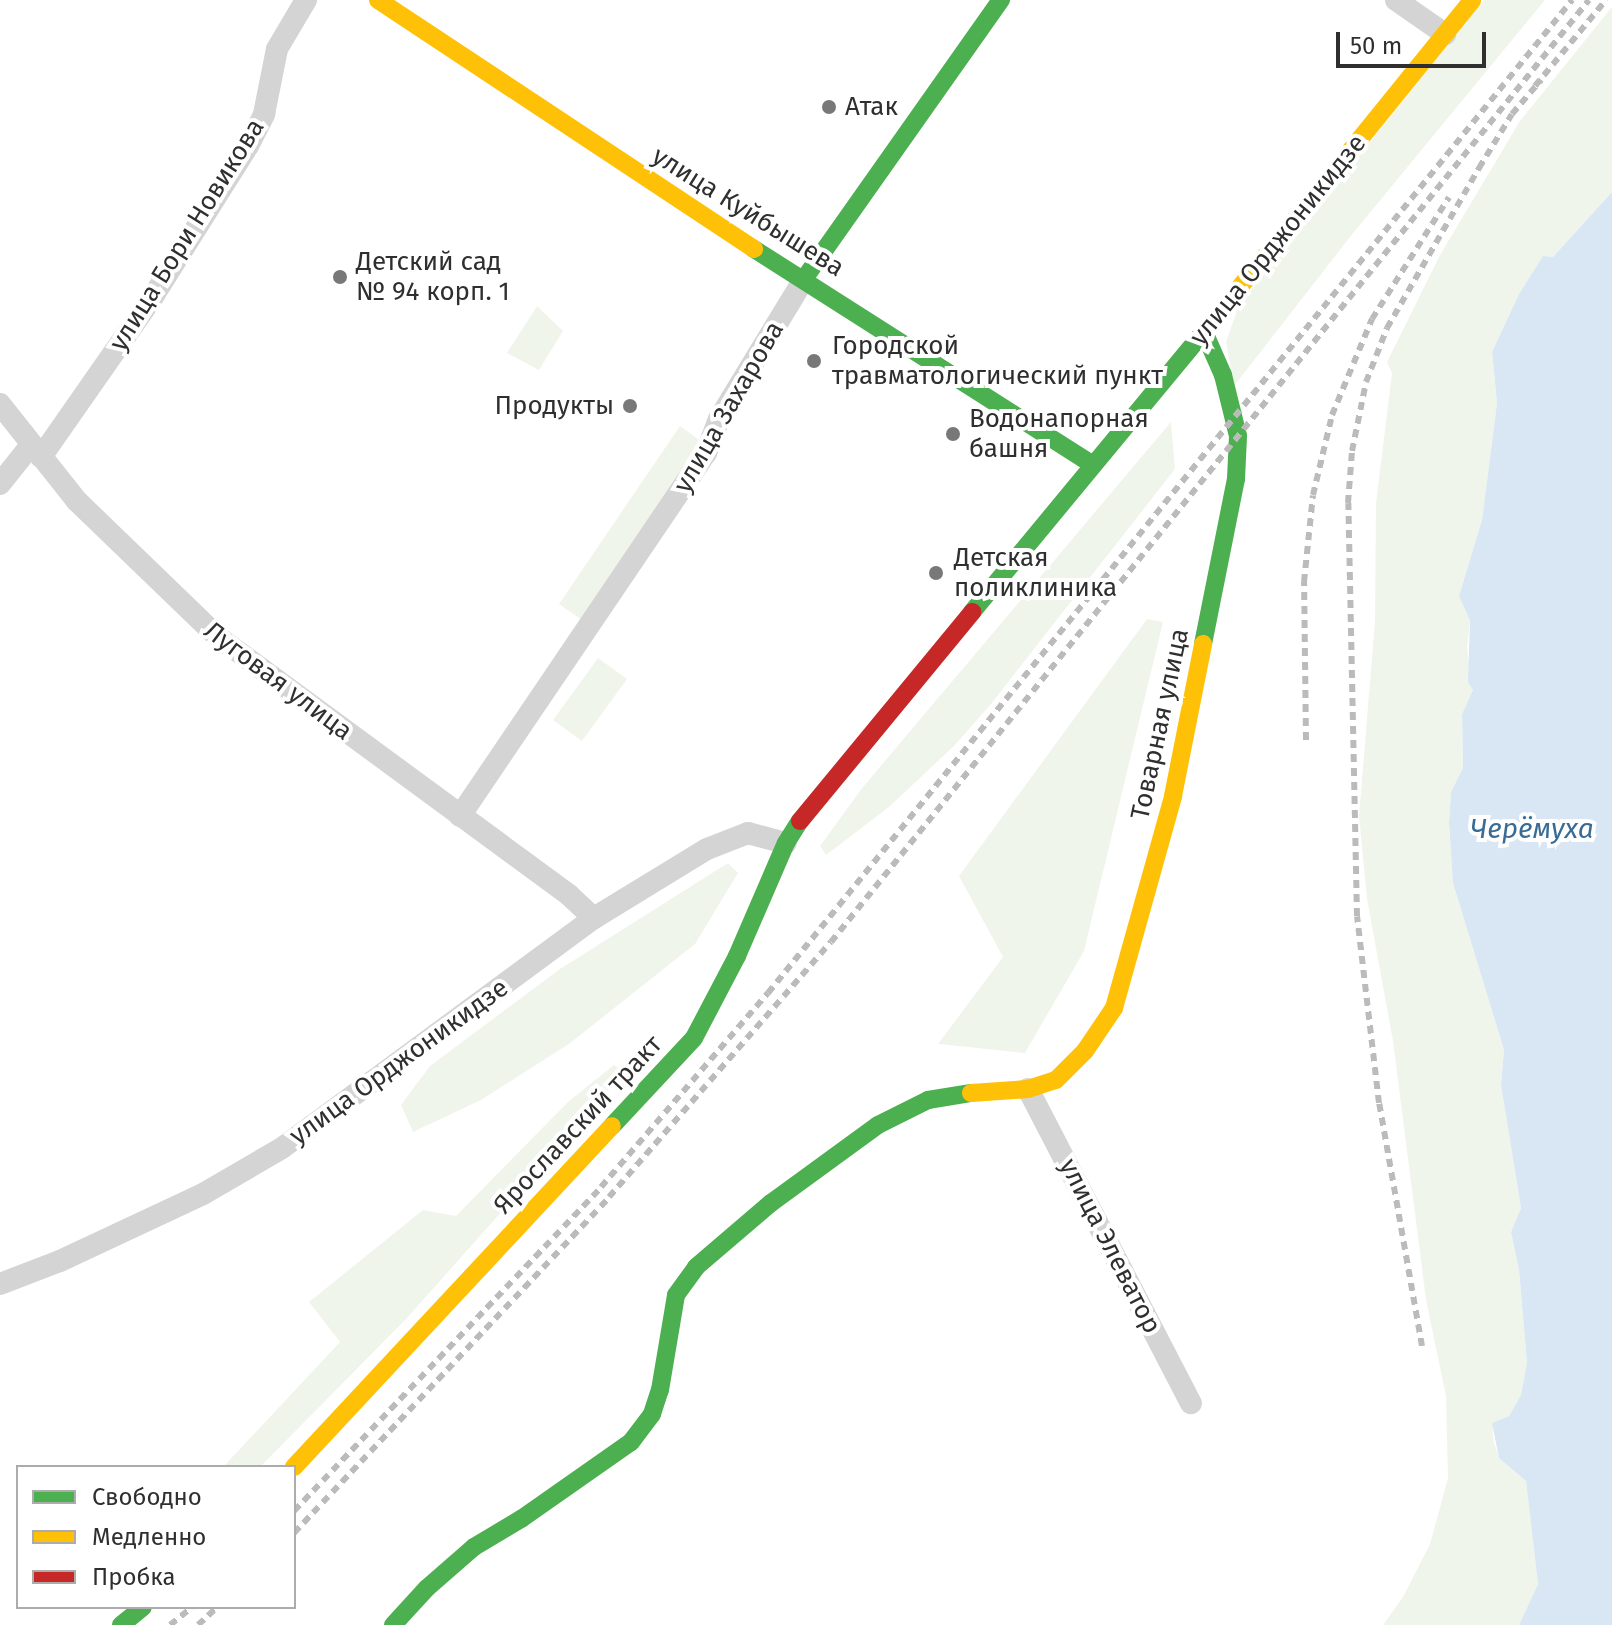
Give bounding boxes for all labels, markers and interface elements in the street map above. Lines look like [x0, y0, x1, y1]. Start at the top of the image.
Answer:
scale bar [1340, 16, 1490, 66]
text: 50 m [1350, 32, 1402, 60]
place label: Атак [845, 91, 898, 123]
marker: Атак [820, 98, 838, 116]
street label: улица Бори Новикова [103, 113, 271, 357]
street label: улица Орджоникидзе [1183, 128, 1373, 352]
street label: улица Куйбышева [646, 140, 850, 284]
place label: Детский сад № 94 корп. 1 [356, 246, 510, 308]
marker: Детский сад № 94 корп. 1 [331, 268, 349, 286]
street label: улица Захарова [667, 316, 791, 498]
place label: Городской травматологический пункт [832, 330, 1163, 392]
marker: Городской травматологический пункт [803, 350, 825, 372]
place label: Продукты [494, 390, 614, 422]
marker: Продукты [621, 397, 639, 415]
place label: Водонапорная башня [969, 403, 1149, 464]
marker: Водонапорная башня [944, 425, 962, 443]
place label: Детская поликлиника [954, 542, 1117, 604]
marker: Детская поликлиника [925, 562, 947, 584]
street label: Луговая улица [198, 615, 358, 747]
street label: Товарная улица [1125, 626, 1195, 822]
water label: Черёмуха [1470, 812, 1594, 846]
street label: улица Орджоникидзе [284, 972, 514, 1152]
street label: Ярославский тракт [487, 1029, 669, 1221]
street label: улица Элеватор [1053, 1153, 1167, 1339]
legend [16, 1465, 296, 1609]
text: Свободно [92, 1483, 202, 1511]
text: Медленно [92, 1523, 206, 1551]
text: Пробка [92, 1563, 176, 1591]

